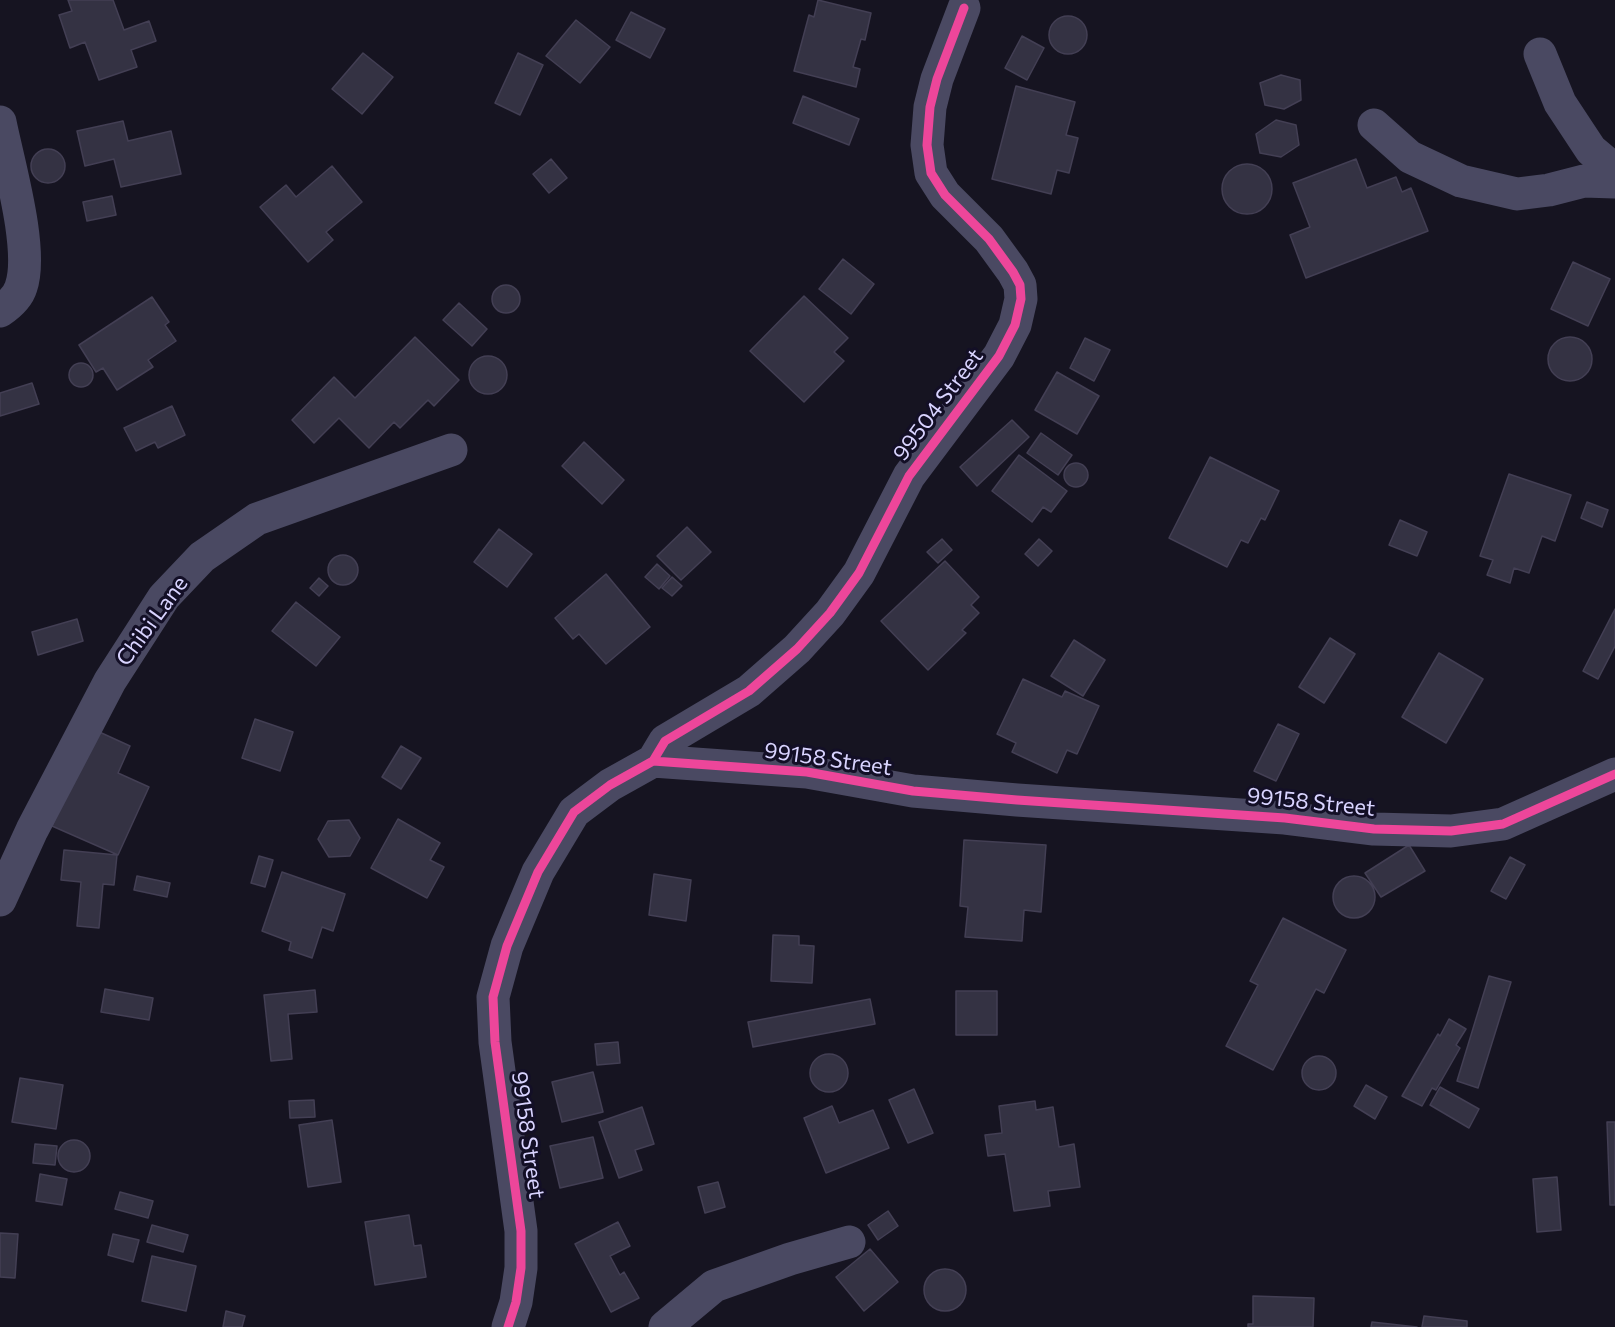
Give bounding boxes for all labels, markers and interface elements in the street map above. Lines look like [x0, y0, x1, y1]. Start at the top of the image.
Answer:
street label: 99504 Street [887, 344, 989, 466]
street label: Chibi Lane [111, 571, 193, 671]
street label: 99158 Street [763, 737, 893, 781]
street label: 99158 Street [1246, 782, 1376, 822]
street label: 99158 Street [506, 1070, 550, 1200]

